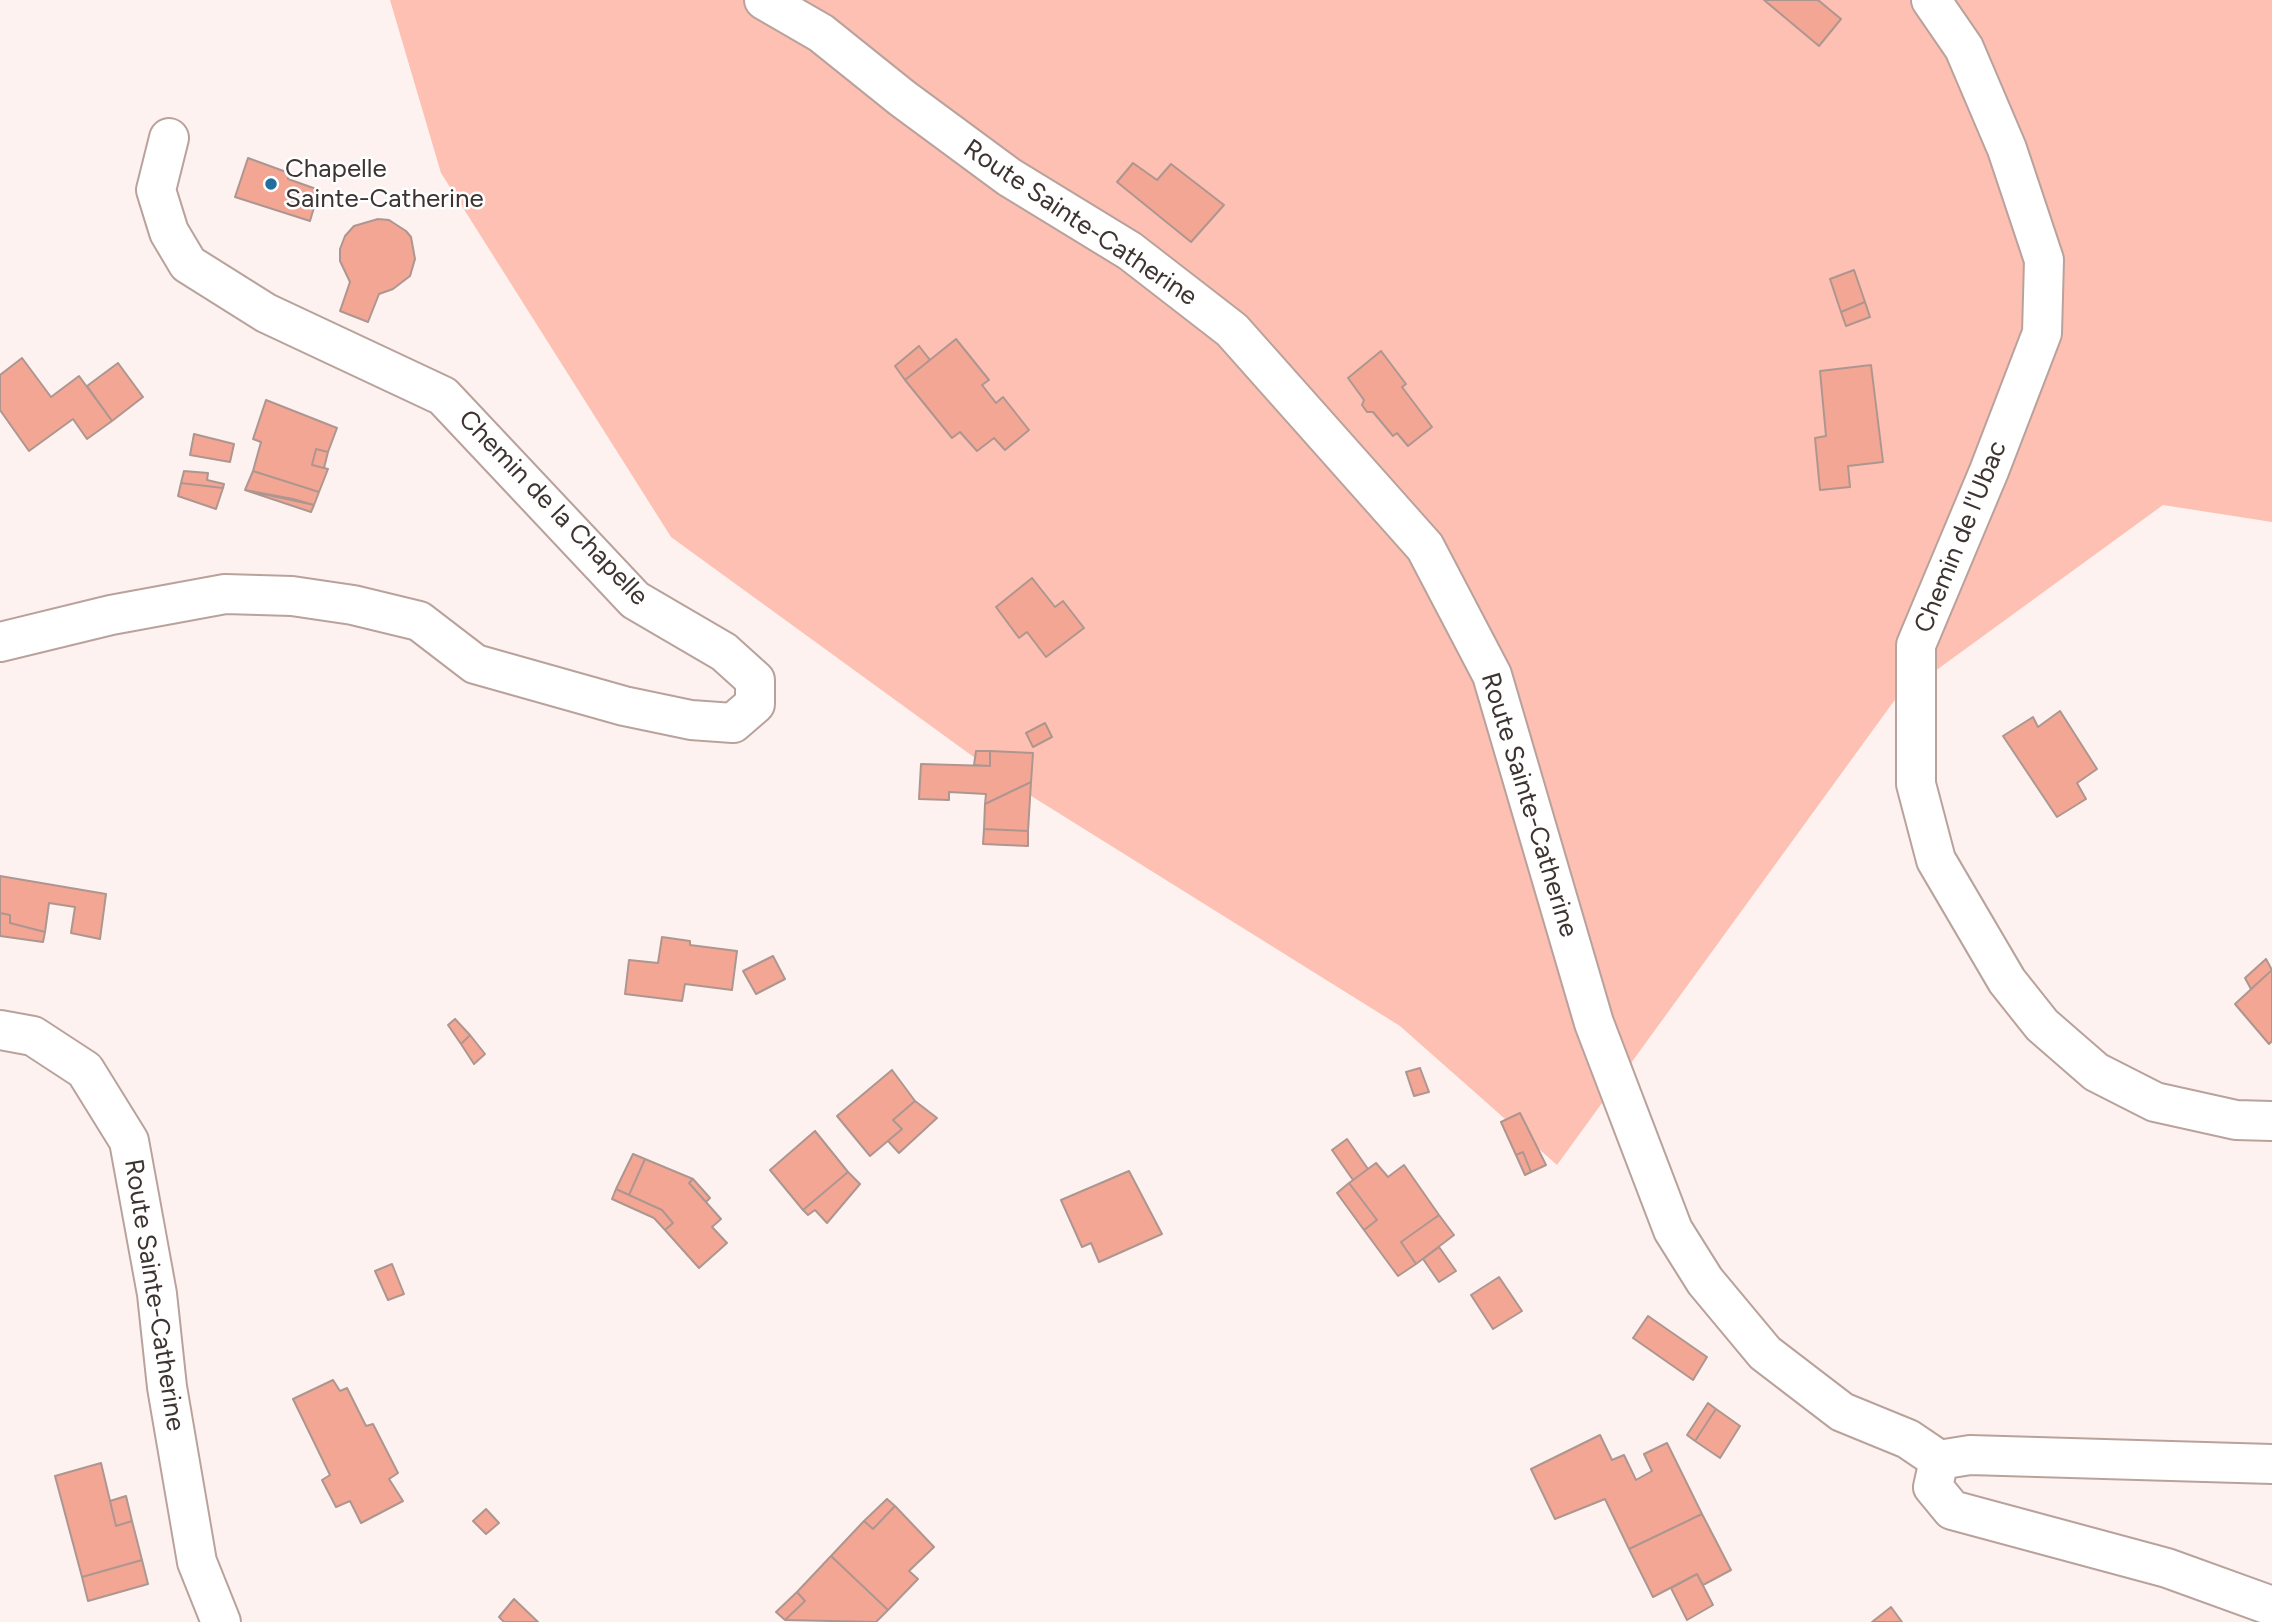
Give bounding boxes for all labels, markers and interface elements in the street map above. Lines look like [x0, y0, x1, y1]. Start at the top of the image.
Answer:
street label: Route Sainte-Catherine [957, 133, 1203, 313]
place label: Chapelle Sainte-Catherine [285, 153, 484, 214]
marker: Chapelle Sainte-Catherine [263, 176, 279, 192]
street label: Chemin de la Chapelle [452, 404, 654, 612]
street label: Chemin de l'Ubac [1908, 436, 2014, 638]
street label: Route Sainte-Catherine [1474, 669, 1584, 941]
street label: Route Sainte-Catherine [117, 1157, 191, 1433]

